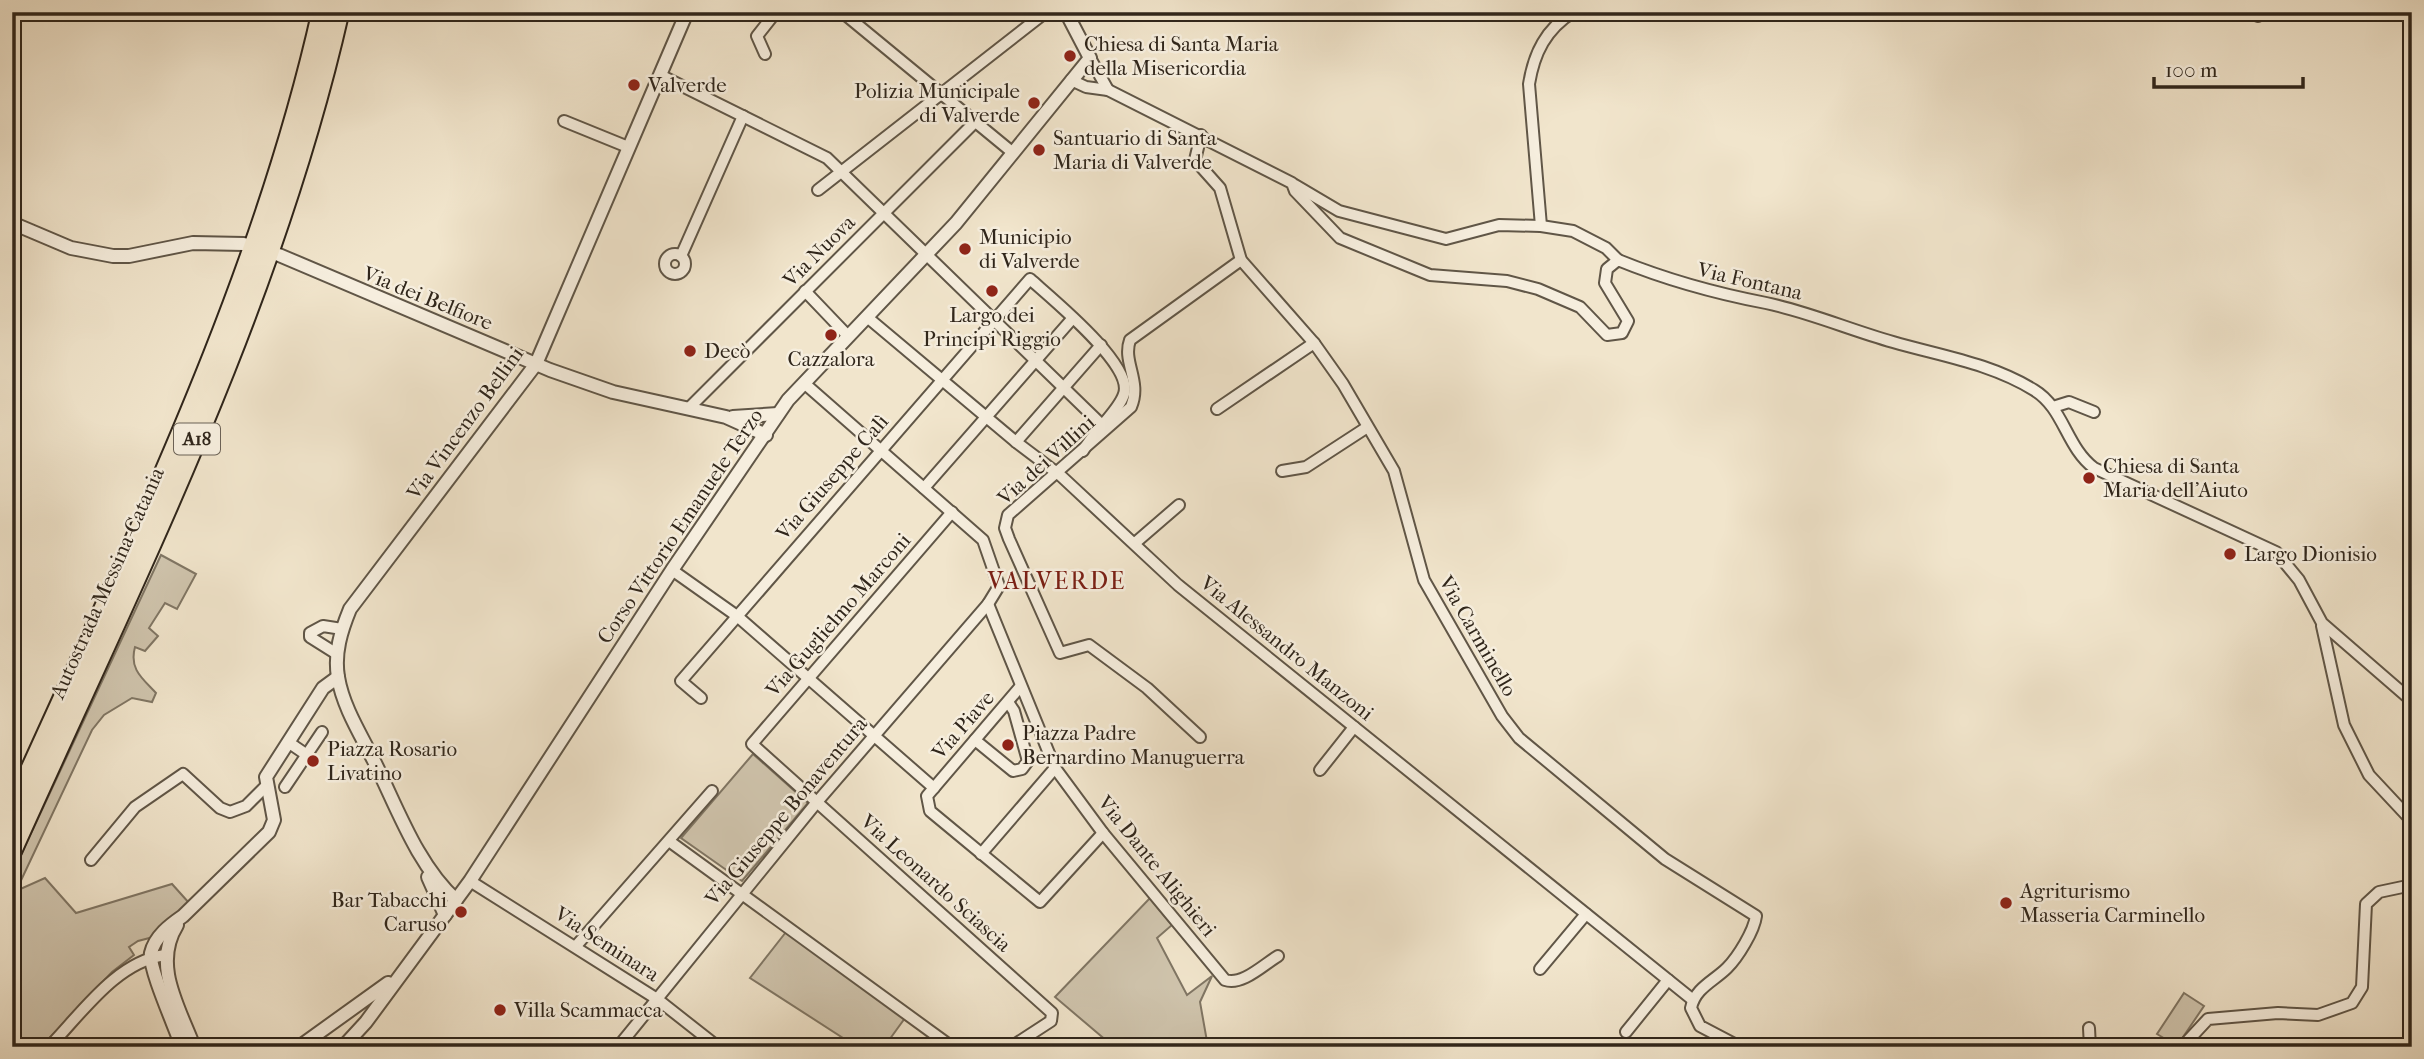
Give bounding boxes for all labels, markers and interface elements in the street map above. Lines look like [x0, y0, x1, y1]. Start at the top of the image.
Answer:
place label: Chiesa di Santa Maria della Misericordia [1084, 32, 1279, 80]
scale bar [2154, 46, 2303, 90]
marker: Chiesa di Santa Maria della Misericordia [1062, 48, 1078, 64]
text: 100 m [2165, 58, 2218, 82]
place label: Valverde [647, 73, 727, 97]
marker: Valverde [626, 77, 642, 93]
place label: Polizia Municipale di Valverde [854, 79, 1020, 127]
marker: Polizia Municipale di Valverde [1026, 95, 1042, 111]
place label: Santuario di Santa Maria di Valverde [1053, 126, 1217, 174]
marker: Santuario di Santa Maria di Valverde [1031, 142, 1047, 158]
street label: Via Nuova [777, 210, 860, 293]
place label: Municipio di Valverde [979, 225, 1080, 273]
marker: Municipio di Valverde [957, 241, 973, 257]
street label: Via Fontana [1694, 257, 1805, 305]
street label: Via dei Belfiore [359, 261, 496, 335]
marker: Largo dei Principi Riggio [984, 283, 1000, 299]
place label: Largo dei Principi Riggio [923, 303, 1061, 351]
marker: Cazzalora [823, 327, 839, 343]
place label: Decò [704, 339, 750, 363]
street label: Via Vincenzo Bellini [401, 342, 528, 505]
marker: Decò [682, 343, 698, 359]
place label: Cazzalora [788, 347, 875, 371]
street label: Corso Vittorio Emanuele Terzo [592, 404, 768, 648]
street label: Via Giuseppe Calì [770, 409, 893, 545]
street label: Via dei Villini [992, 410, 1100, 511]
road number: A18 [174, 424, 220, 454]
place label: Chiesa di Santa Maria dell'Aiuto [2103, 454, 2248, 502]
street label: Autostrada Messina-Catania [45, 463, 169, 703]
marker: Chiesa di Santa Maria dell'Aiuto [2081, 470, 2097, 486]
street label: Via Guglielmo Marconi [760, 528, 915, 702]
place label: Largo Dionisio [2244, 542, 2377, 566]
marker: Largo Dionisio [2222, 546, 2238, 562]
district label: VALVERDE [987, 567, 1126, 595]
street label: Via Alessandro Manzoni [1195, 570, 1378, 725]
street label: Via Carminello [1433, 571, 1522, 700]
street label: Via Piave [926, 686, 999, 765]
street label: Via Giuseppe Bonaventura [699, 712, 872, 911]
place label: Piazza Padre Bernardino Manuguerra [1022, 721, 1245, 769]
place label: Piazza Rosario Livatino [327, 737, 457, 785]
marker: Piazza Padre Bernardino Manuguerra [1000, 737, 1016, 753]
marker: Piazza Rosario Livatino [305, 753, 321, 769]
street label: Via Dante Alighieri [1092, 790, 1221, 941]
street label: Via Leonardo Sciascia [855, 809, 1016, 957]
place label: Agriturismo Masseria Carminello [2019, 879, 2205, 927]
place label: Bar Tabacchi Caruso [331, 888, 447, 936]
marker: Agriturismo Masseria Carminello [1998, 895, 2014, 911]
street label: Via Seminara [550, 901, 664, 987]
marker: Bar Tabacchi Caruso [453, 904, 469, 920]
place label: Villa Scammacca [513, 998, 663, 1022]
marker: Villa Scammacca [492, 1002, 508, 1018]

